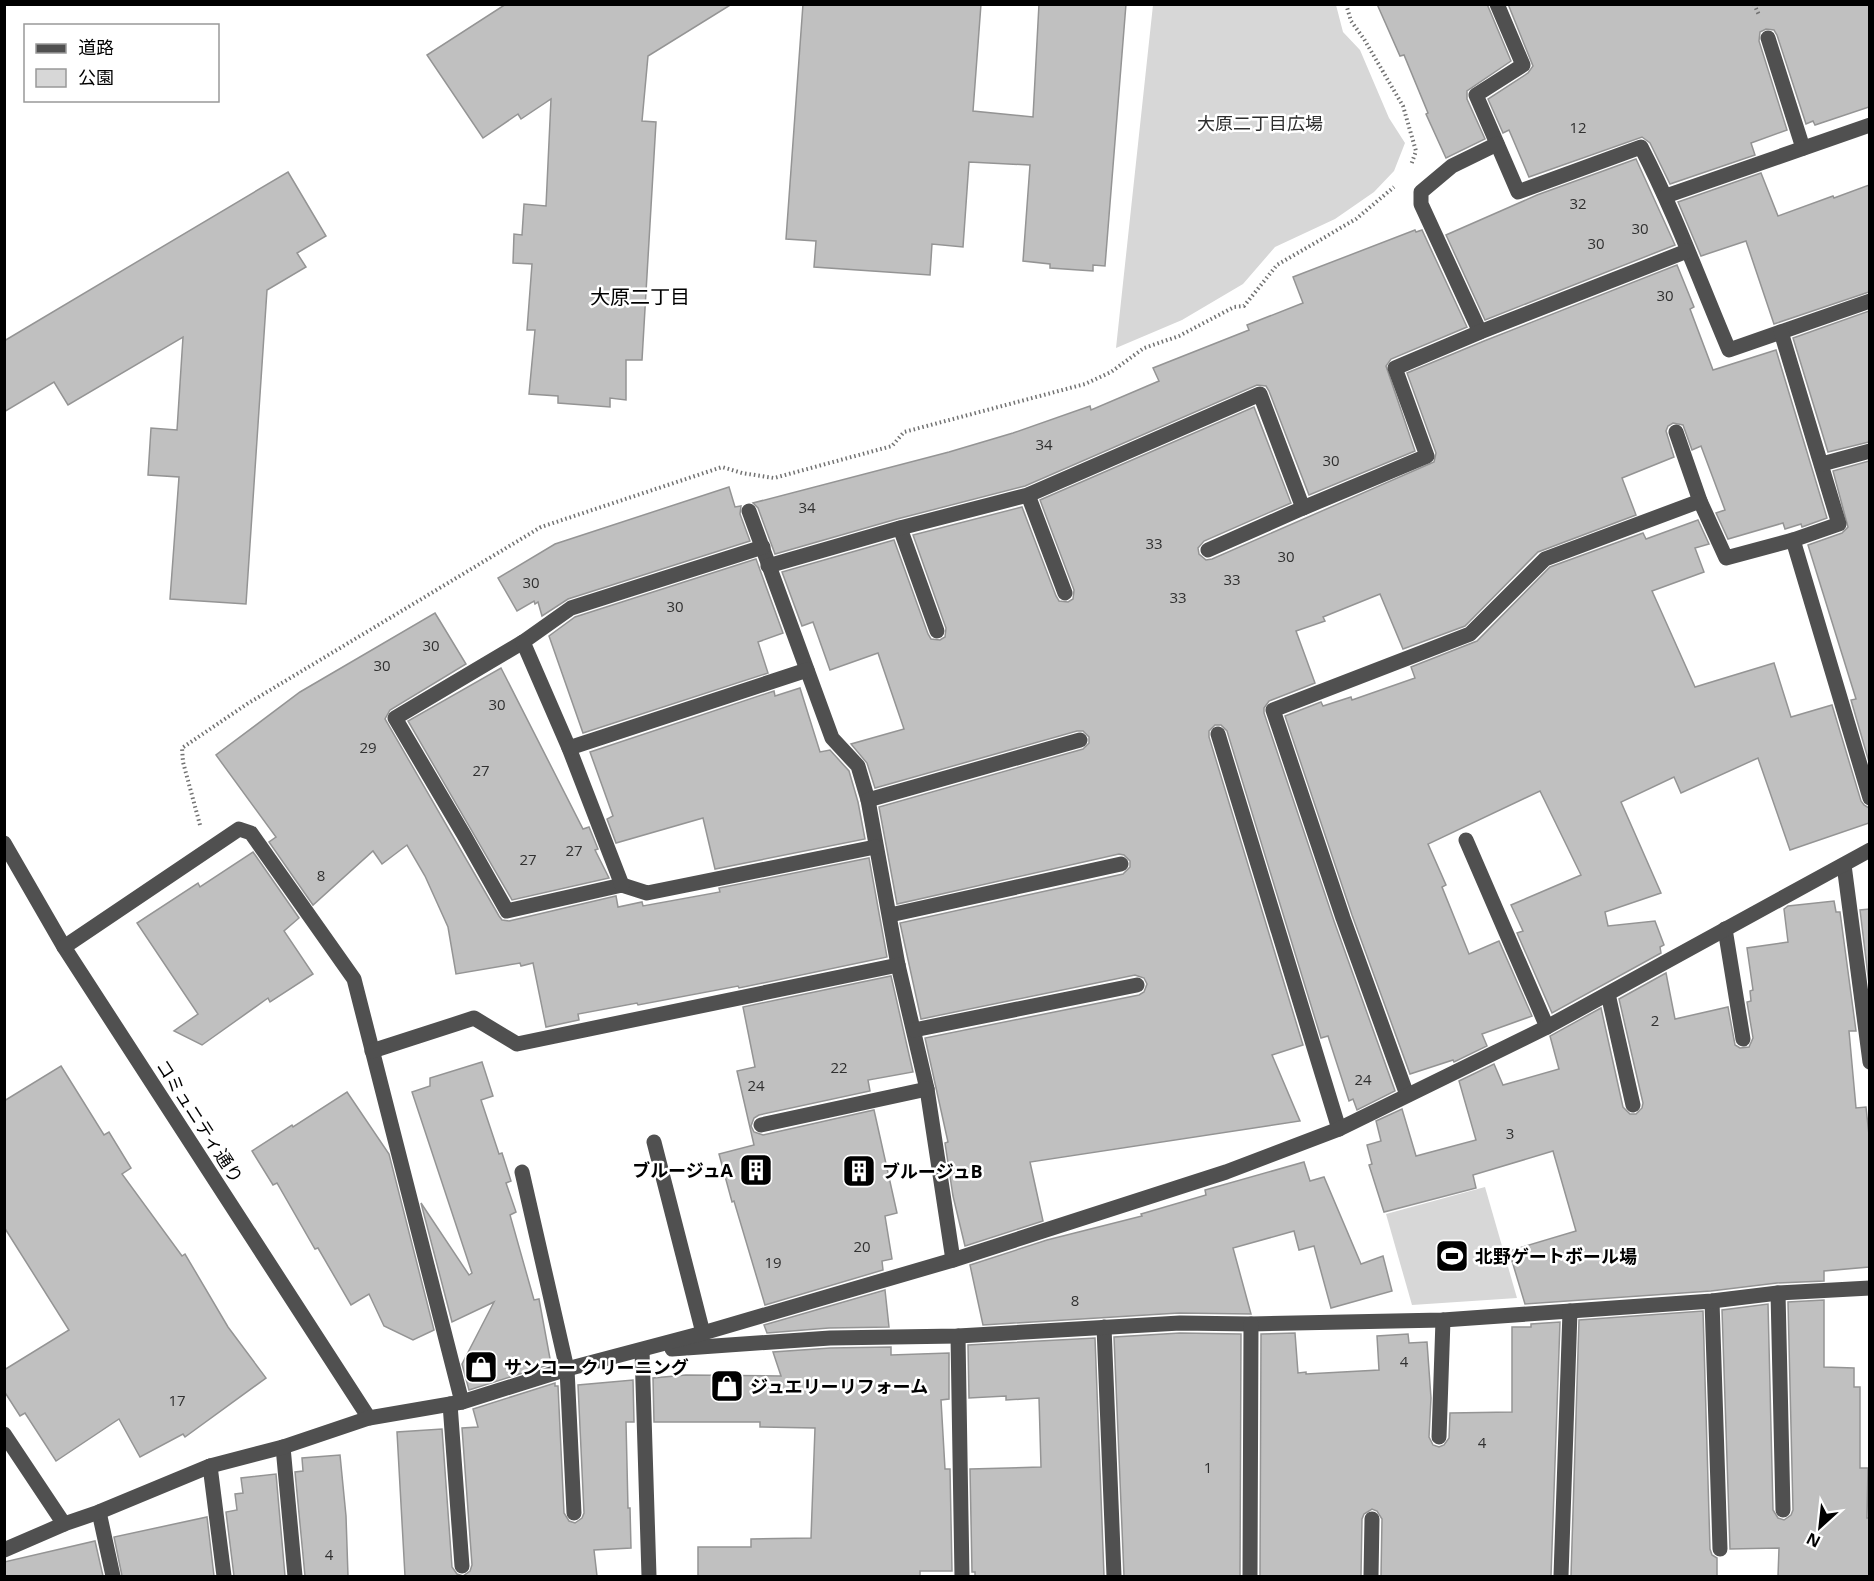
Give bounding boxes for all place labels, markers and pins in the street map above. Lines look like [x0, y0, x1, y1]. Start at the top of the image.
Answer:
building icon: ブルージュA [738, 1152, 774, 1188]
building icon: ブルージュB [841, 1153, 877, 1189]
place label: ブルージュA [632, 1158, 734, 1182]
place label: ブルージュB [882, 1159, 982, 1183]
sports icon: 北野ゲートボール場 [1434, 1238, 1470, 1274]
place label: 北野ゲートボール場 [1475, 1244, 1637, 1268]
shop icon: サンコー クリーニング [463, 1349, 499, 1385]
place label: サンコー クリーニング [504, 1355, 689, 1379]
shop icon: ジュエリーリフォーム [709, 1368, 745, 1404]
place label: ジュエリーリフォーム [750, 1374, 928, 1398]

